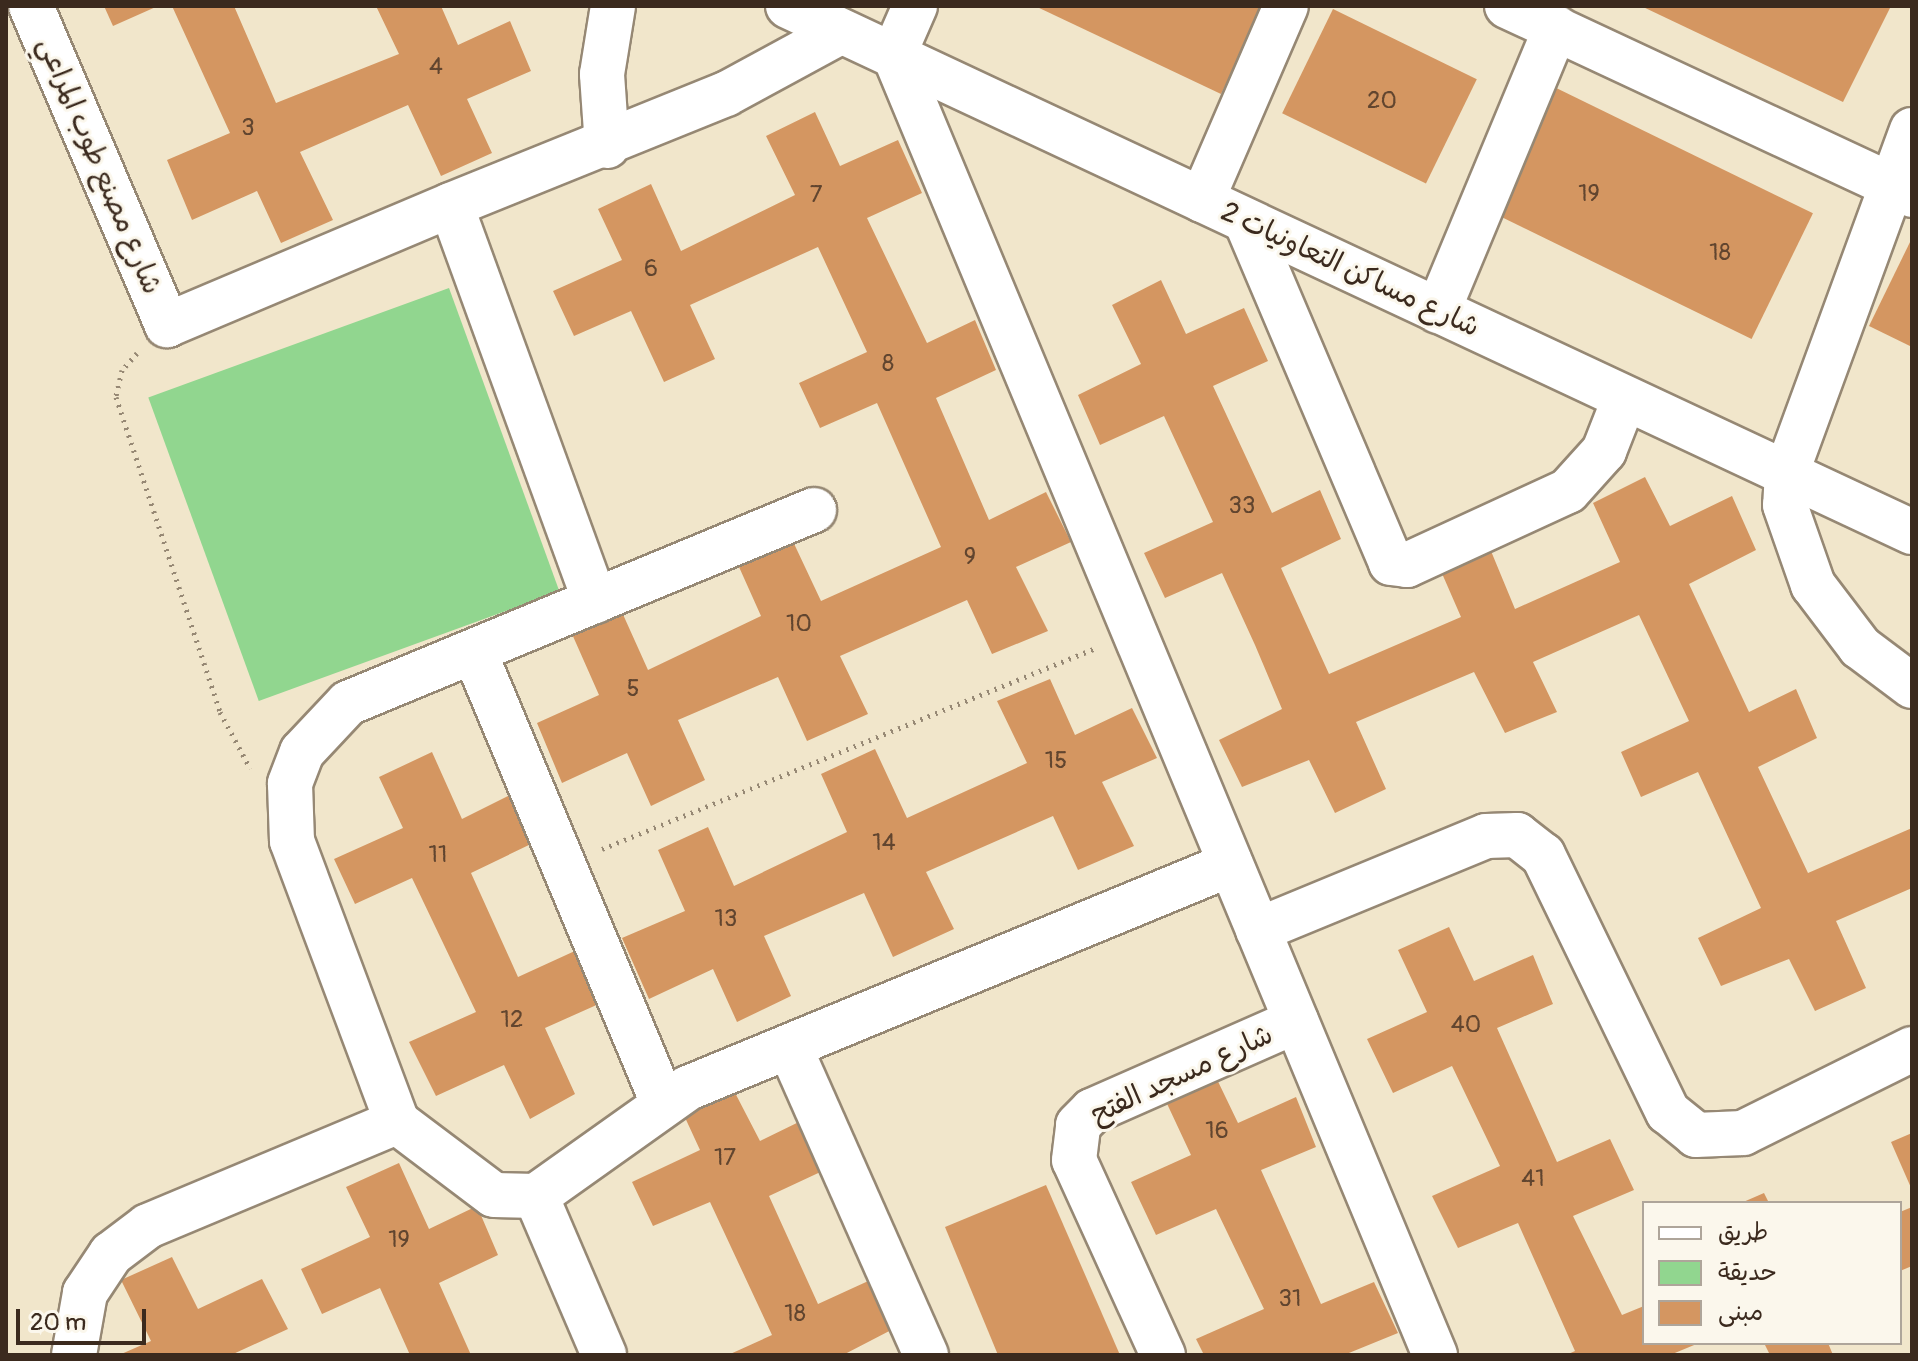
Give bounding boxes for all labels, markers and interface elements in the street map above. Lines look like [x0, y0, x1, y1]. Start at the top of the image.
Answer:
street label: شارع مصنع طوب المراعي [30, 33, 168, 299]
house number: 4 [429, 53, 443, 81]
house number: 20 [1367, 87, 1397, 115]
house number: 3 [241, 114, 255, 142]
house number: 19 [1578, 180, 1600, 208]
house number: 7 [810, 181, 822, 209]
street label: شارع مساكن التعاونيات 2 [1215, 195, 1485, 345]
house number: 18 [1709, 239, 1731, 267]
house number: 6 [644, 255, 658, 283]
house number: 8 [882, 350, 894, 378]
house number: 33 [1229, 492, 1255, 520]
house number: 9 [964, 543, 976, 571]
house number: 10 [786, 610, 812, 638]
house number: 5 [626, 675, 640, 703]
house number: 15 [1045, 747, 1067, 775]
house number: 14 [872, 829, 896, 857]
house number: 11 [429, 841, 447, 869]
house number: 13 [715, 905, 737, 933]
house number: 12 [501, 1006, 523, 1034]
house number: 40 [1451, 1011, 1481, 1039]
street label: شارع مسجد الفتح [1086, 1018, 1278, 1132]
house number: 16 [1205, 1117, 1229, 1145]
house number: 17 [714, 1144, 736, 1172]
house number: 41 [1521, 1165, 1545, 1193]
legend [1642, 1201, 1902, 1345]
text: طريق [1718, 1218, 1768, 1247]
house number: 19 [388, 1226, 410, 1254]
text: حديقة [1718, 1258, 1777, 1287]
house number: 31 [1279, 1285, 1301, 1313]
scale bar [20, 1293, 150, 1343]
text: مبنى [1718, 1298, 1763, 1327]
house number: 18 [784, 1300, 806, 1328]
text: 20 m [30, 1308, 86, 1337]

